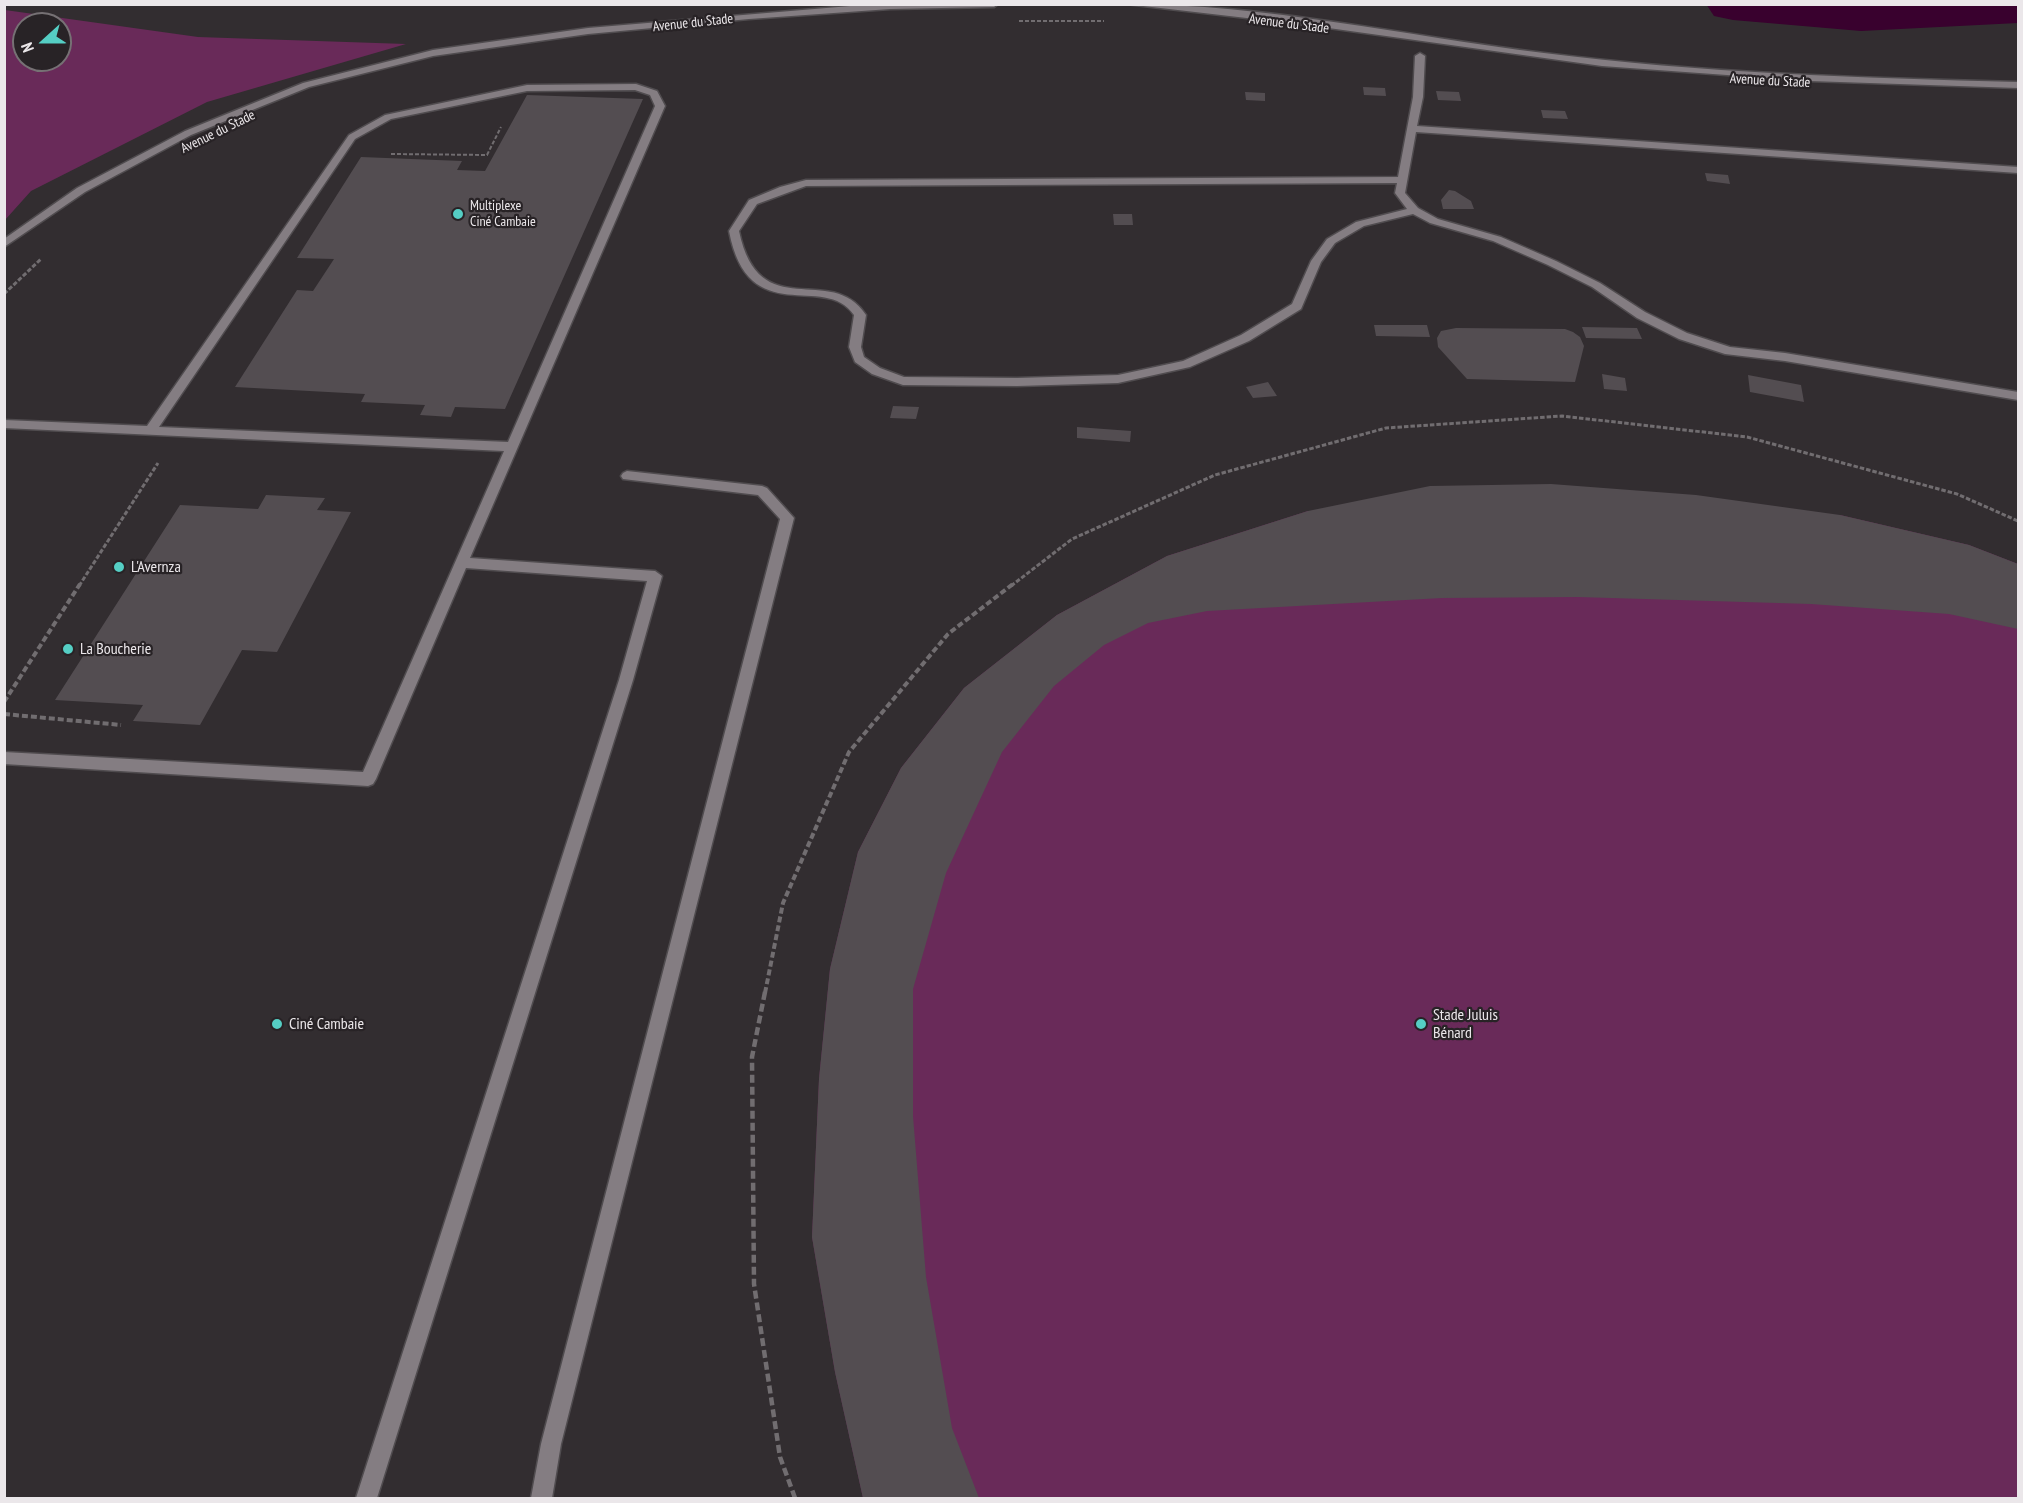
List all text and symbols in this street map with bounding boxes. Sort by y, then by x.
street label: Avenue du Stade [652,10,734,36]
street label: Avenue du Stade [1248,11,1330,37]
north arrow [12,12,72,72]
text: N [16,40,38,55]
street label: Avenue du Stade [1729,70,1811,92]
street label: Avenue du Stade [178,107,258,157]
place label: Multiplexe Ciné Cambaie [470,198,536,231]
marker: Multiplexe Ciné Cambaie [451,207,465,221]
place label: L'Avernza [131,557,181,577]
marker: L'Avernza [112,560,126,574]
place label: La Boucherie [80,639,151,659]
marker: La Boucherie [61,642,75,656]
place label: Stade Juluis Bénard [1433,1005,1498,1043]
place label: Ciné Cambaie [289,1014,364,1034]
marker: Ciné Cambaie [270,1017,284,1031]
marker: Stade Juluis Bénard [1414,1017,1428,1031]

